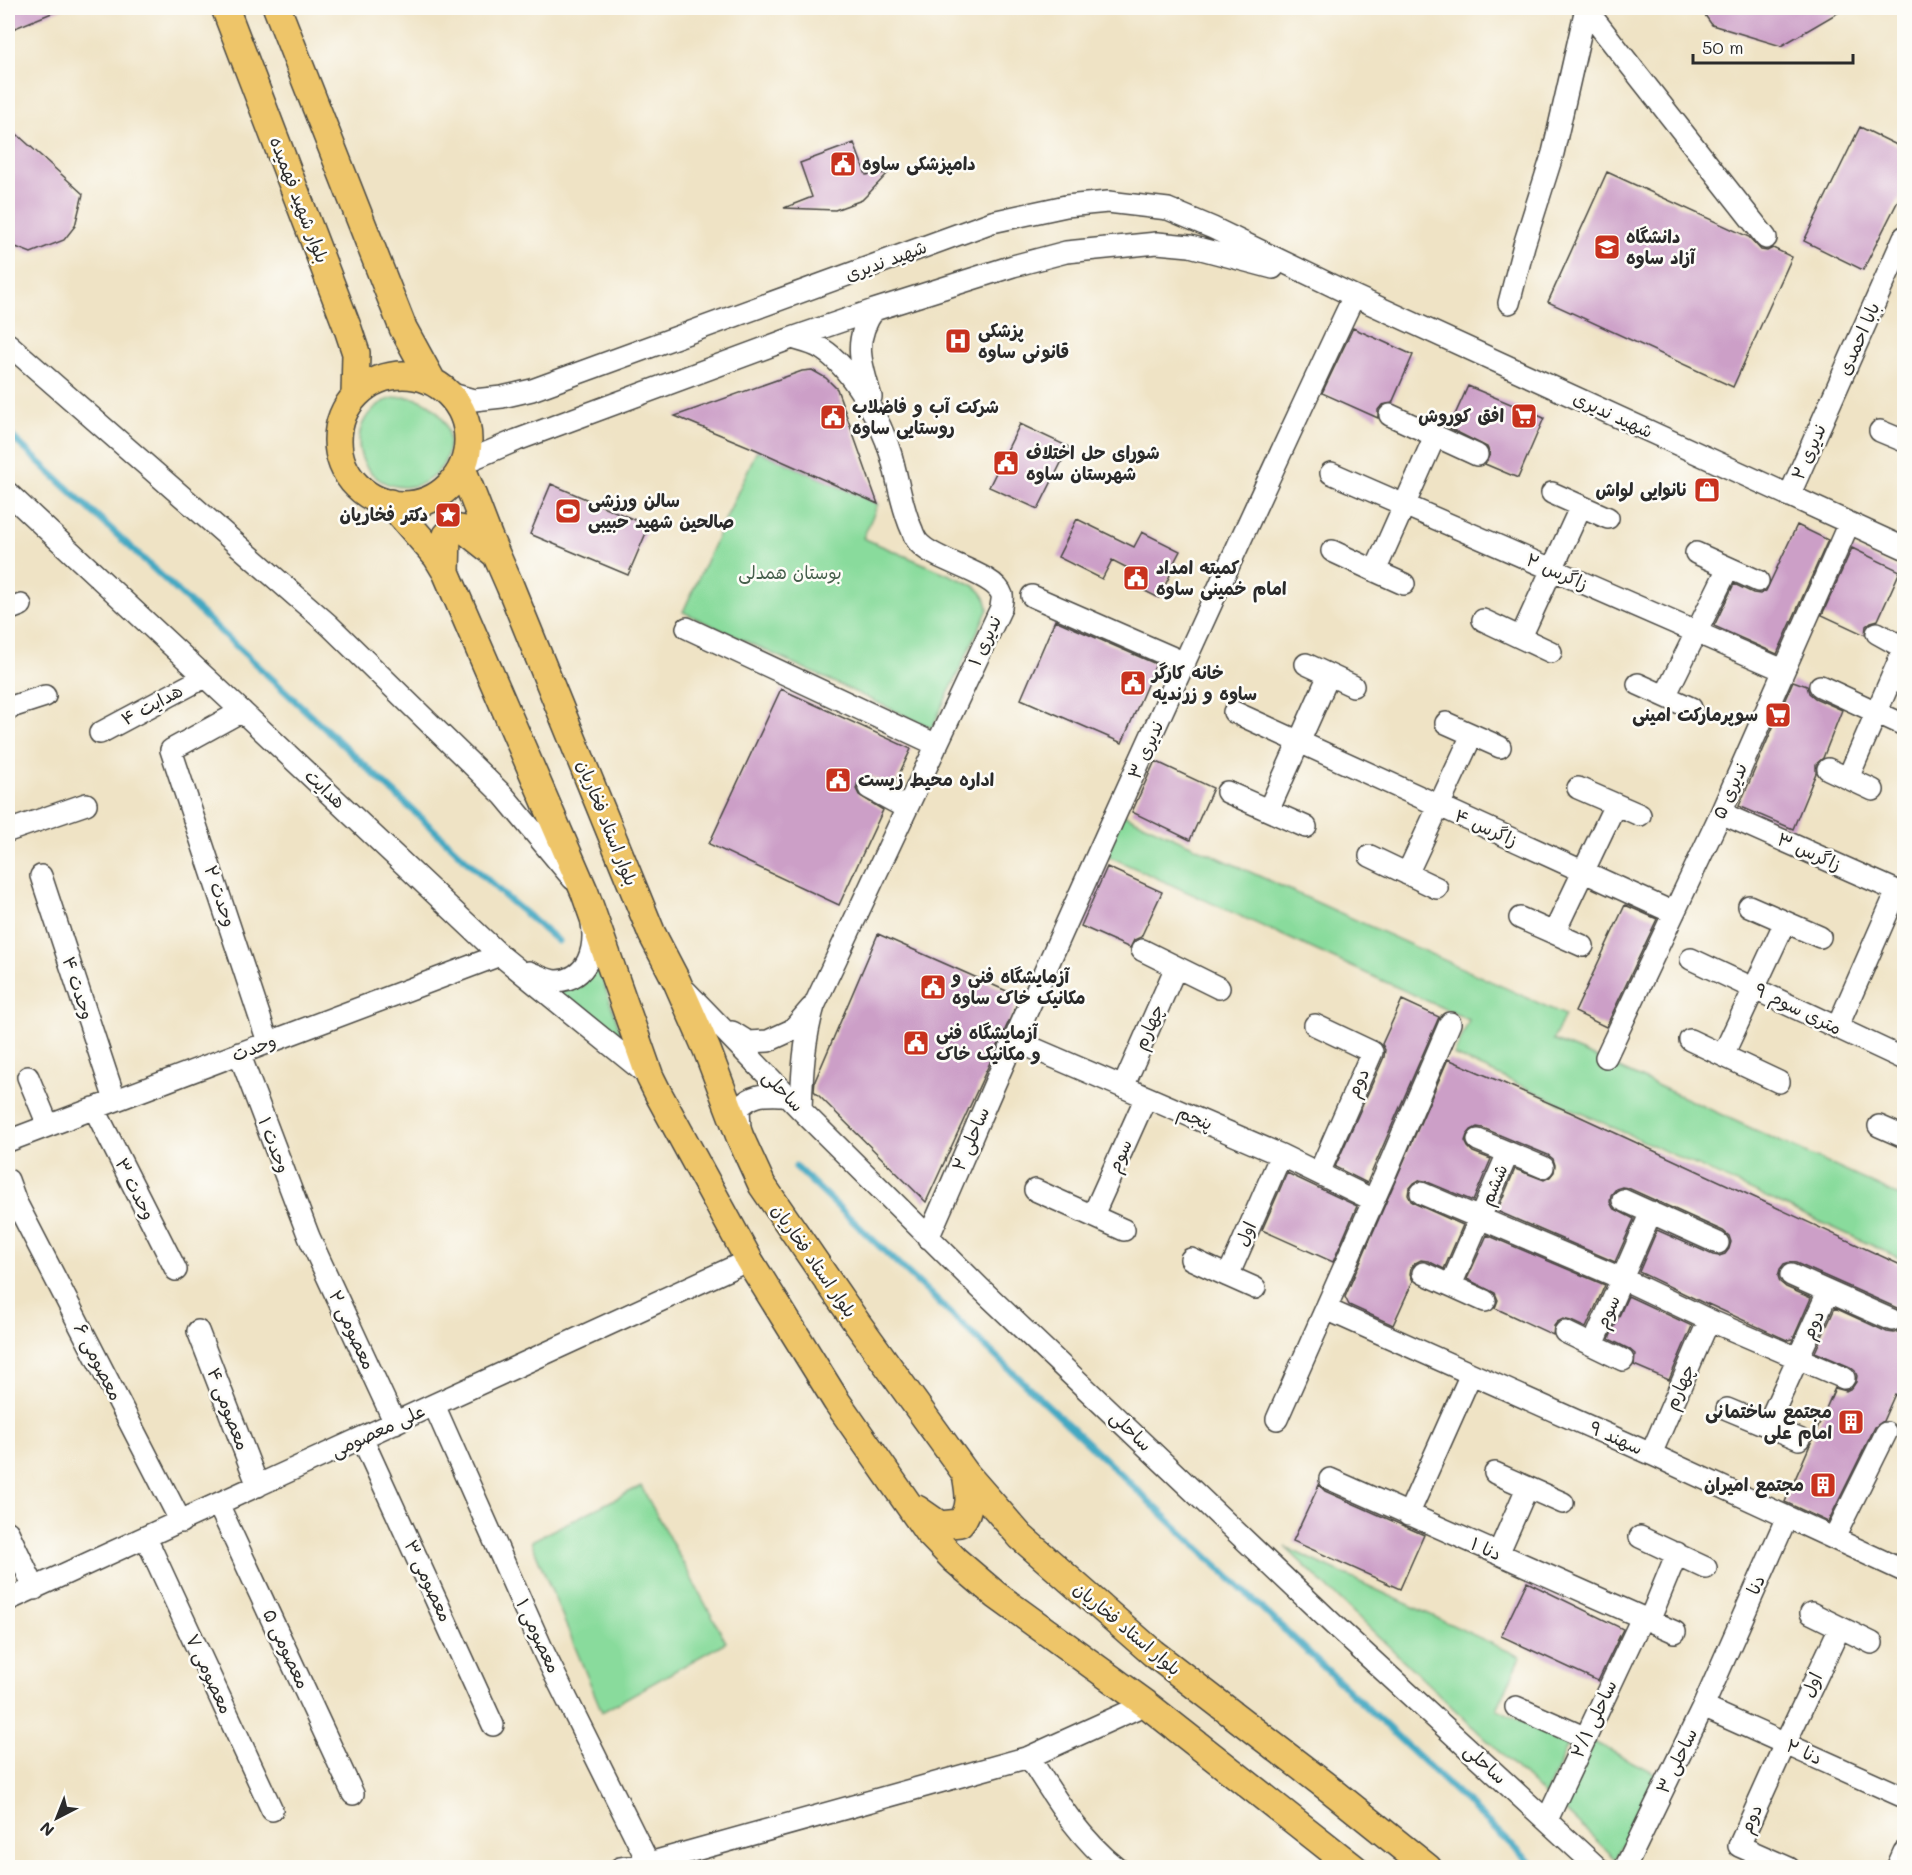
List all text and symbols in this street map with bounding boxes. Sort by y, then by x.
scale bar [1693,27,1854,65]
text: 50 m [1702,35,1744,59]
street label: بلوار شهید فهمیده [265,133,335,266]
public building icon: دامپزشکی ساوه [828,149,858,179]
place label: دامپزشکی ساوه [862,151,976,176]
place label: دانشگاه آزاد ساوه [1626,224,1696,269]
school or university icon: دانشگاه آزاد ساوه [1592,232,1622,262]
street label: شهید ندیری [841,234,930,286]
street label: بابا احمدی [1831,298,1885,379]
place label: پزشکی قانونی ساوه [978,318,1069,364]
hospital icon: پزشکی قانونی ساوه [943,326,973,356]
street label: شهید ندیری [1570,385,1657,443]
place label: شرکت آب و فاضلاب روستایی ساوه [852,394,999,440]
supermarket icon: افق کوروش [1509,401,1539,431]
public building icon: شرکت آب و فاضلاب روستایی ساوه [818,402,848,432]
place label: افق کوروش [1418,403,1504,427]
street label: ندیری ۲ [1785,420,1831,483]
place label: شورای حل اختلاف شهرستان ساوه [1026,440,1160,485]
public building icon: شورای حل اختلاف شهرستان ساوه [991,448,1021,478]
shop icon: نانوایی لواش [1692,475,1722,505]
place label: نانوایی لواش [1596,477,1688,502]
place label: سالن ورزشی صالحین شهید حبیبی [588,488,734,534]
sports icon: سالن ورزشی صالحین شهید حبیبی [553,496,583,526]
place icon: دکتر فخاریان [433,500,463,530]
place label: دکتر فخاریان [339,502,428,526]
street label: زاگرس ۲ [1523,547,1592,595]
place label: کمیته امداد امام خمینی ساوه [1156,555,1287,603]
park label: بوستان همدلی [738,560,842,584]
public building icon: کمیته امداد امام خمینی ساوه [1121,563,1151,593]
street label: ندیری ۱ [962,611,1006,670]
place label: خانه کارگر ساوه و زرندیه [1150,660,1257,705]
public building icon: خانه کارگر ساوه و زرندیه [1118,668,1148,698]
street label: هدایت ۴ [116,678,187,730]
supermarket icon: سوپرمارکت امینی [1763,700,1793,730]
place label: سوپرمارکت امینی [1632,702,1758,727]
street label: ندیری ۳ [1122,717,1169,782]
street label: بلوار استاد فخاریان [572,756,644,889]
street label: ندیری ۵ [1706,759,1752,822]
street label: هدایت [300,763,351,813]
public building icon: اداره محیط زیست [823,765,853,795]
place label: اداره محیط زیست [858,767,994,791]
street label: زاگرس ۴ [1451,803,1522,852]
street label: زاگرس ۳ [1774,826,1845,876]
street label: وحدت ۲ [199,862,243,930]
street label: وحدت ۴ [58,953,100,1022]
place label: آزمایشگاه فنی و مکانیک خاک ساوه [950,964,1085,1009]
public building icon: آزمایشگاه فنی و مکانیک خاک ساوه [918,972,948,1002]
street label: ۹ متری سوم [1750,977,1846,1042]
street label: چهارم [1127,1000,1171,1054]
place label: آزمایشگاه فنی و مکانیک خاک [936,1020,1041,1065]
street label: وحدت [228,1028,279,1066]
public building icon: آزمایشگاه فنی و مکانیک خاک [901,1028,931,1058]
street label: ساحلی [758,1064,810,1116]
street label: دوم [1340,1064,1377,1102]
street label: پنجم [1173,1099,1217,1138]
street label: ساحلی ۲ [946,1103,994,1174]
street label: وحدت ۱ [253,1113,297,1176]
street label: سوم [1101,1135,1140,1177]
street label: وحدت ۳ [110,1154,162,1223]
street label: ششم [1474,1160,1515,1210]
street label: بلوار استاد فخاریان [767,1199,863,1322]
street label: اول [1229,1217,1261,1250]
street label: معصومی ۲ [324,1286,382,1373]
street label: سوم [1589,1291,1628,1333]
street label: دوم [1795,1306,1832,1344]
street label: معصومی ۶ [69,1319,129,1404]
street label: چهارم [1658,1360,1702,1414]
street label: معصومی ۴ [202,1364,256,1453]
street label: علی معصومی [327,1398,428,1462]
place label: مجتمع ساختمانی امام علی [1705,1399,1832,1447]
street label: ساحلی [1106,1404,1158,1456]
building icon: مجتمع ساختمانی امام علی [1836,1407,1866,1437]
street label: سهند ۹ [1586,1415,1647,1459]
building icon: مجتمع امیران [1808,1470,1838,1500]
place label: مجتمع امیران [1704,1472,1804,1498]
street label: دنا ۱ [1467,1531,1506,1565]
street label: معصومی ۳ [399,1536,458,1625]
street label: دنا [1740,1571,1770,1598]
street label: بلوار استاد فخاریان [1069,1576,1186,1680]
street label: معصومی ۱ [511,1594,567,1677]
street label: معصومی ۵ [258,1605,316,1692]
street label: معصومی ۷ [181,1630,239,1717]
street label: اول [1795,1668,1827,1701]
street label: ساحلی ۲/۱ [1565,1676,1622,1761]
street label: ساحلی ۳ [1650,1724,1702,1797]
street label: دنا ۲ [1783,1733,1826,1770]
street label: ساحلی [1459,1738,1512,1789]
north arrow [27,1788,87,1848]
street label: دوم [1733,1800,1770,1838]
text: N [35,1818,58,1841]

